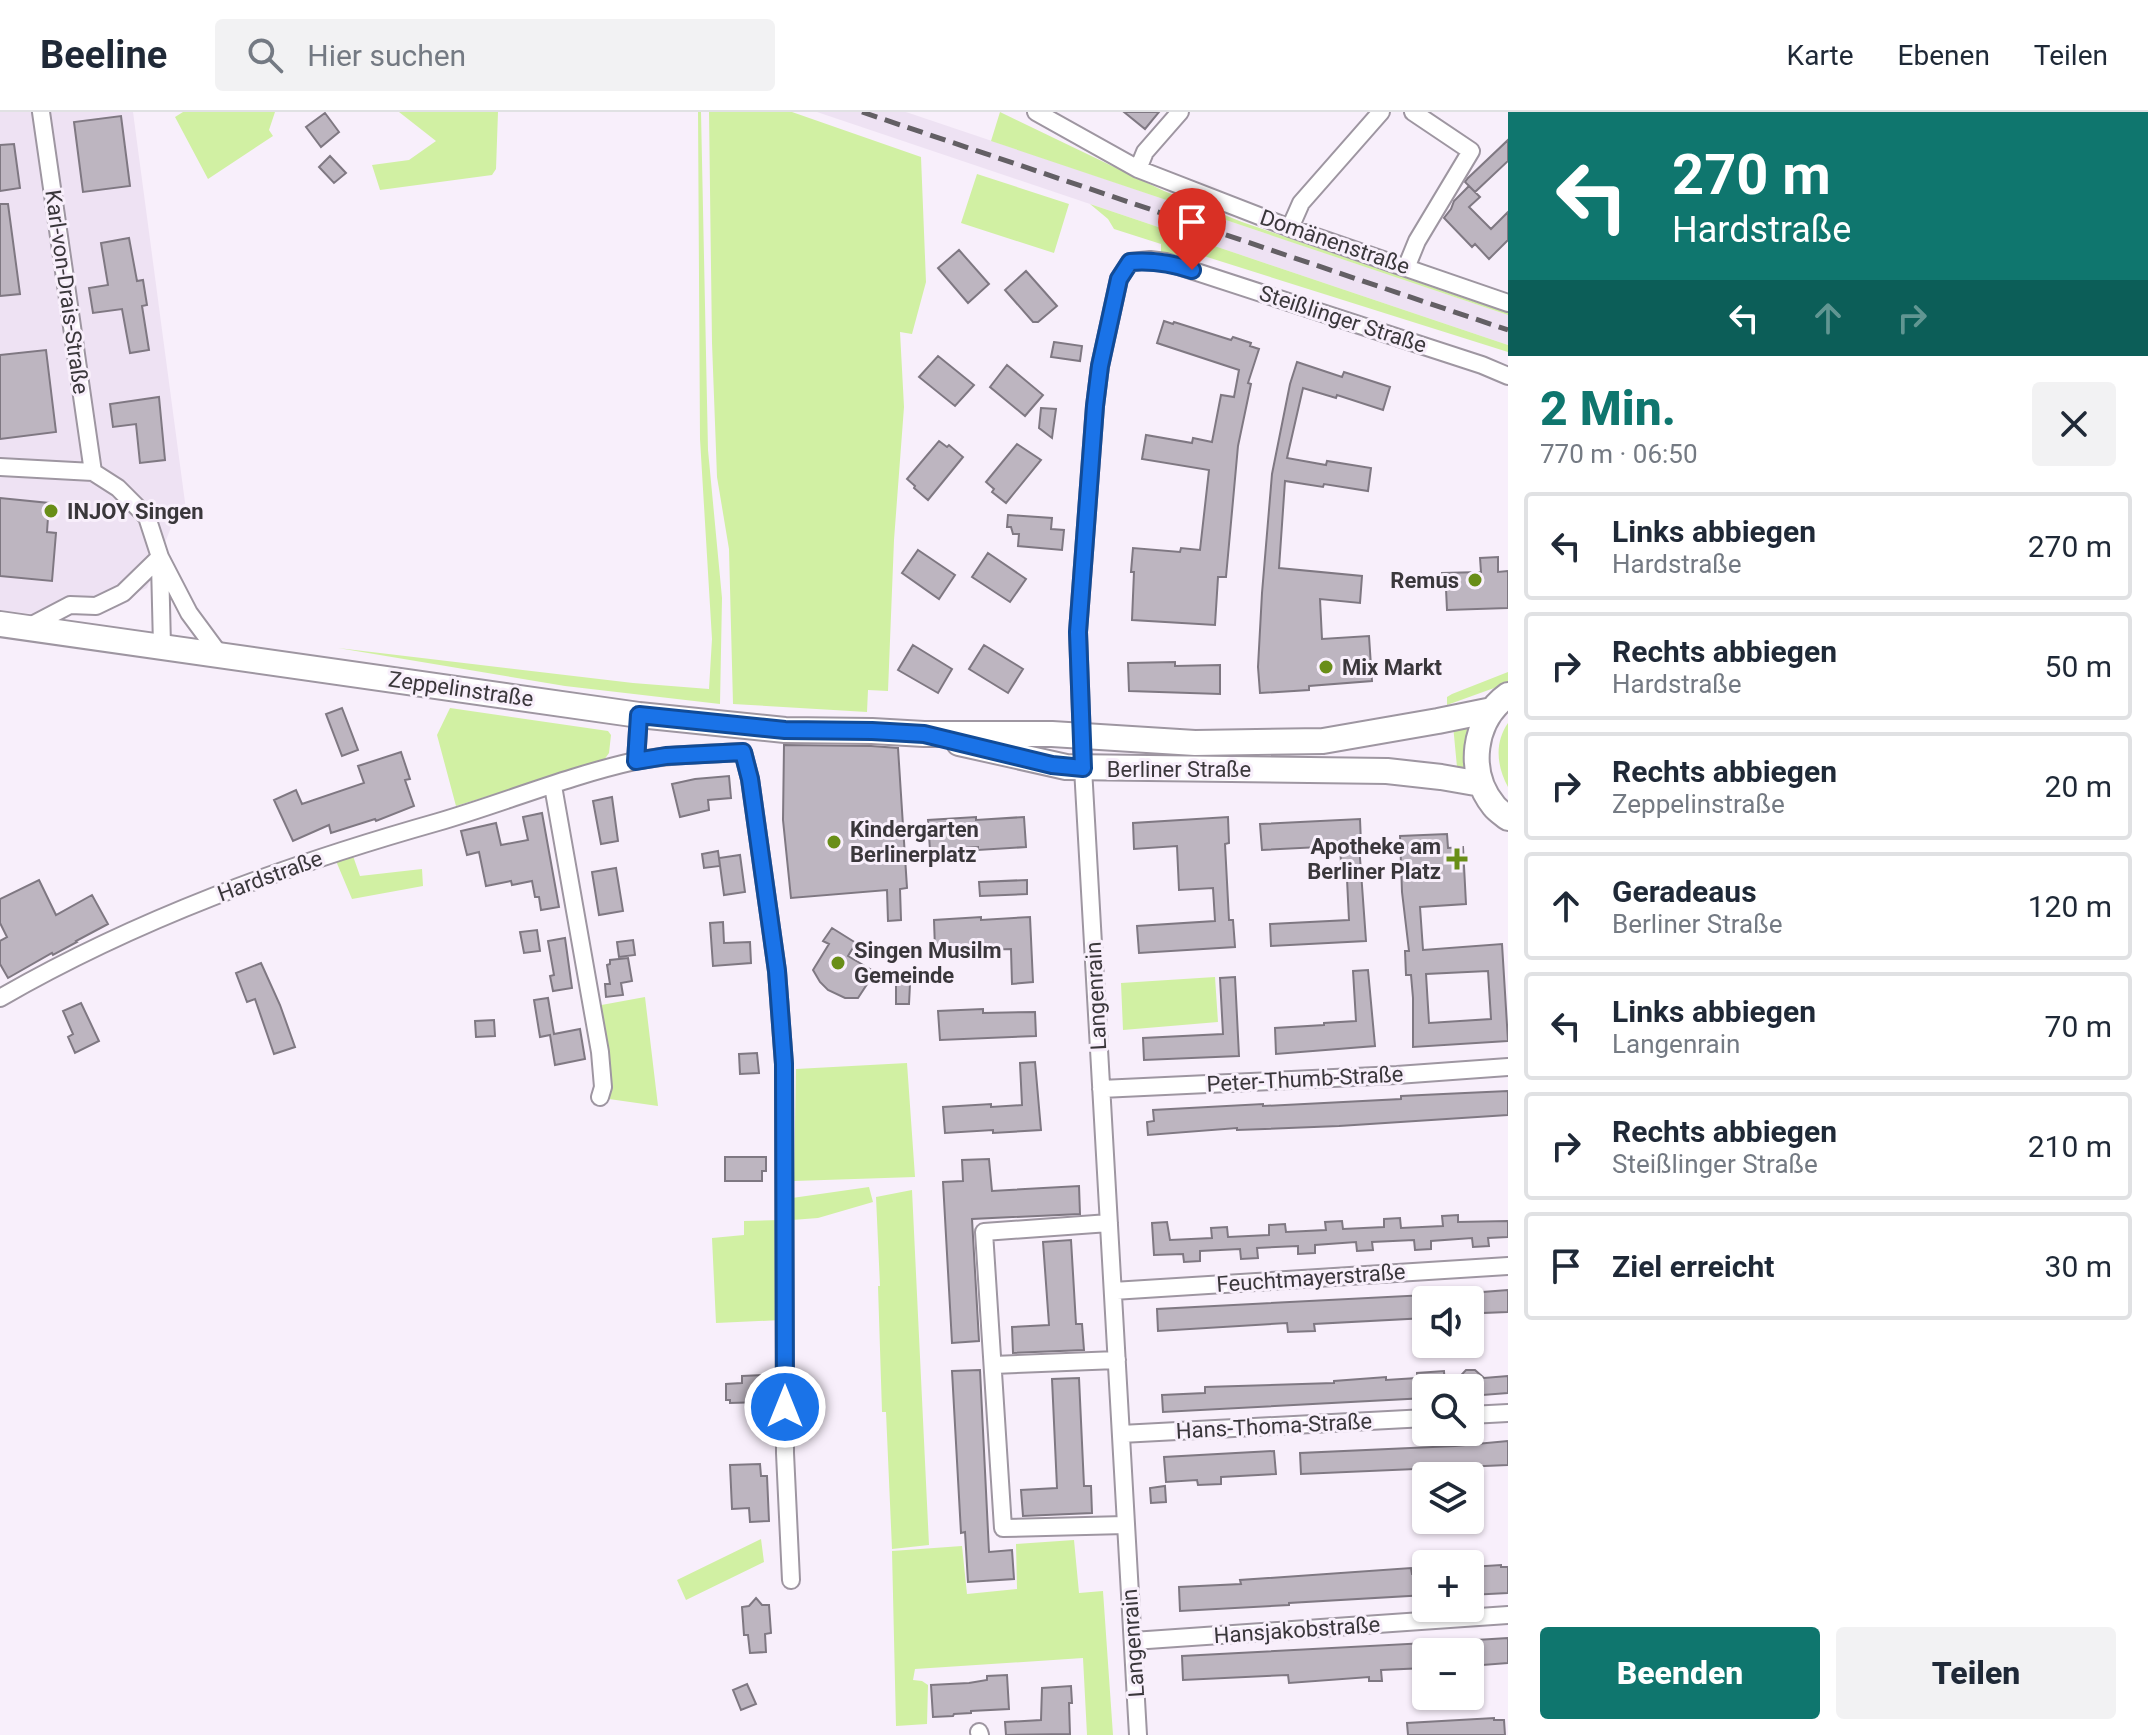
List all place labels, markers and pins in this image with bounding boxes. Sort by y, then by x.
pin [1158,188,1226,270]
place label: INJOY Singen [67,499,204,524]
marker: INJOY Singen [42,502,60,520]
place label: Remus [1390,568,1459,593]
marker: Remus [1466,571,1484,589]
place label: Mix Markt [1342,655,1443,680]
marker: Mix Markt [1317,658,1335,676]
place label: Kindergarten Berlinerplatz [850,817,979,867]
marker: Kindergarten Berlinerplatz [825,833,843,851]
place label: Apotheke am Berliner Platz [1307,834,1441,884]
marker: Apotheke am Berliner Platz [1448,850,1466,868]
place label: Singen Musilm Gemeinde [854,938,1002,988]
marker: Singen Musilm Gemeinde [829,954,847,972]

